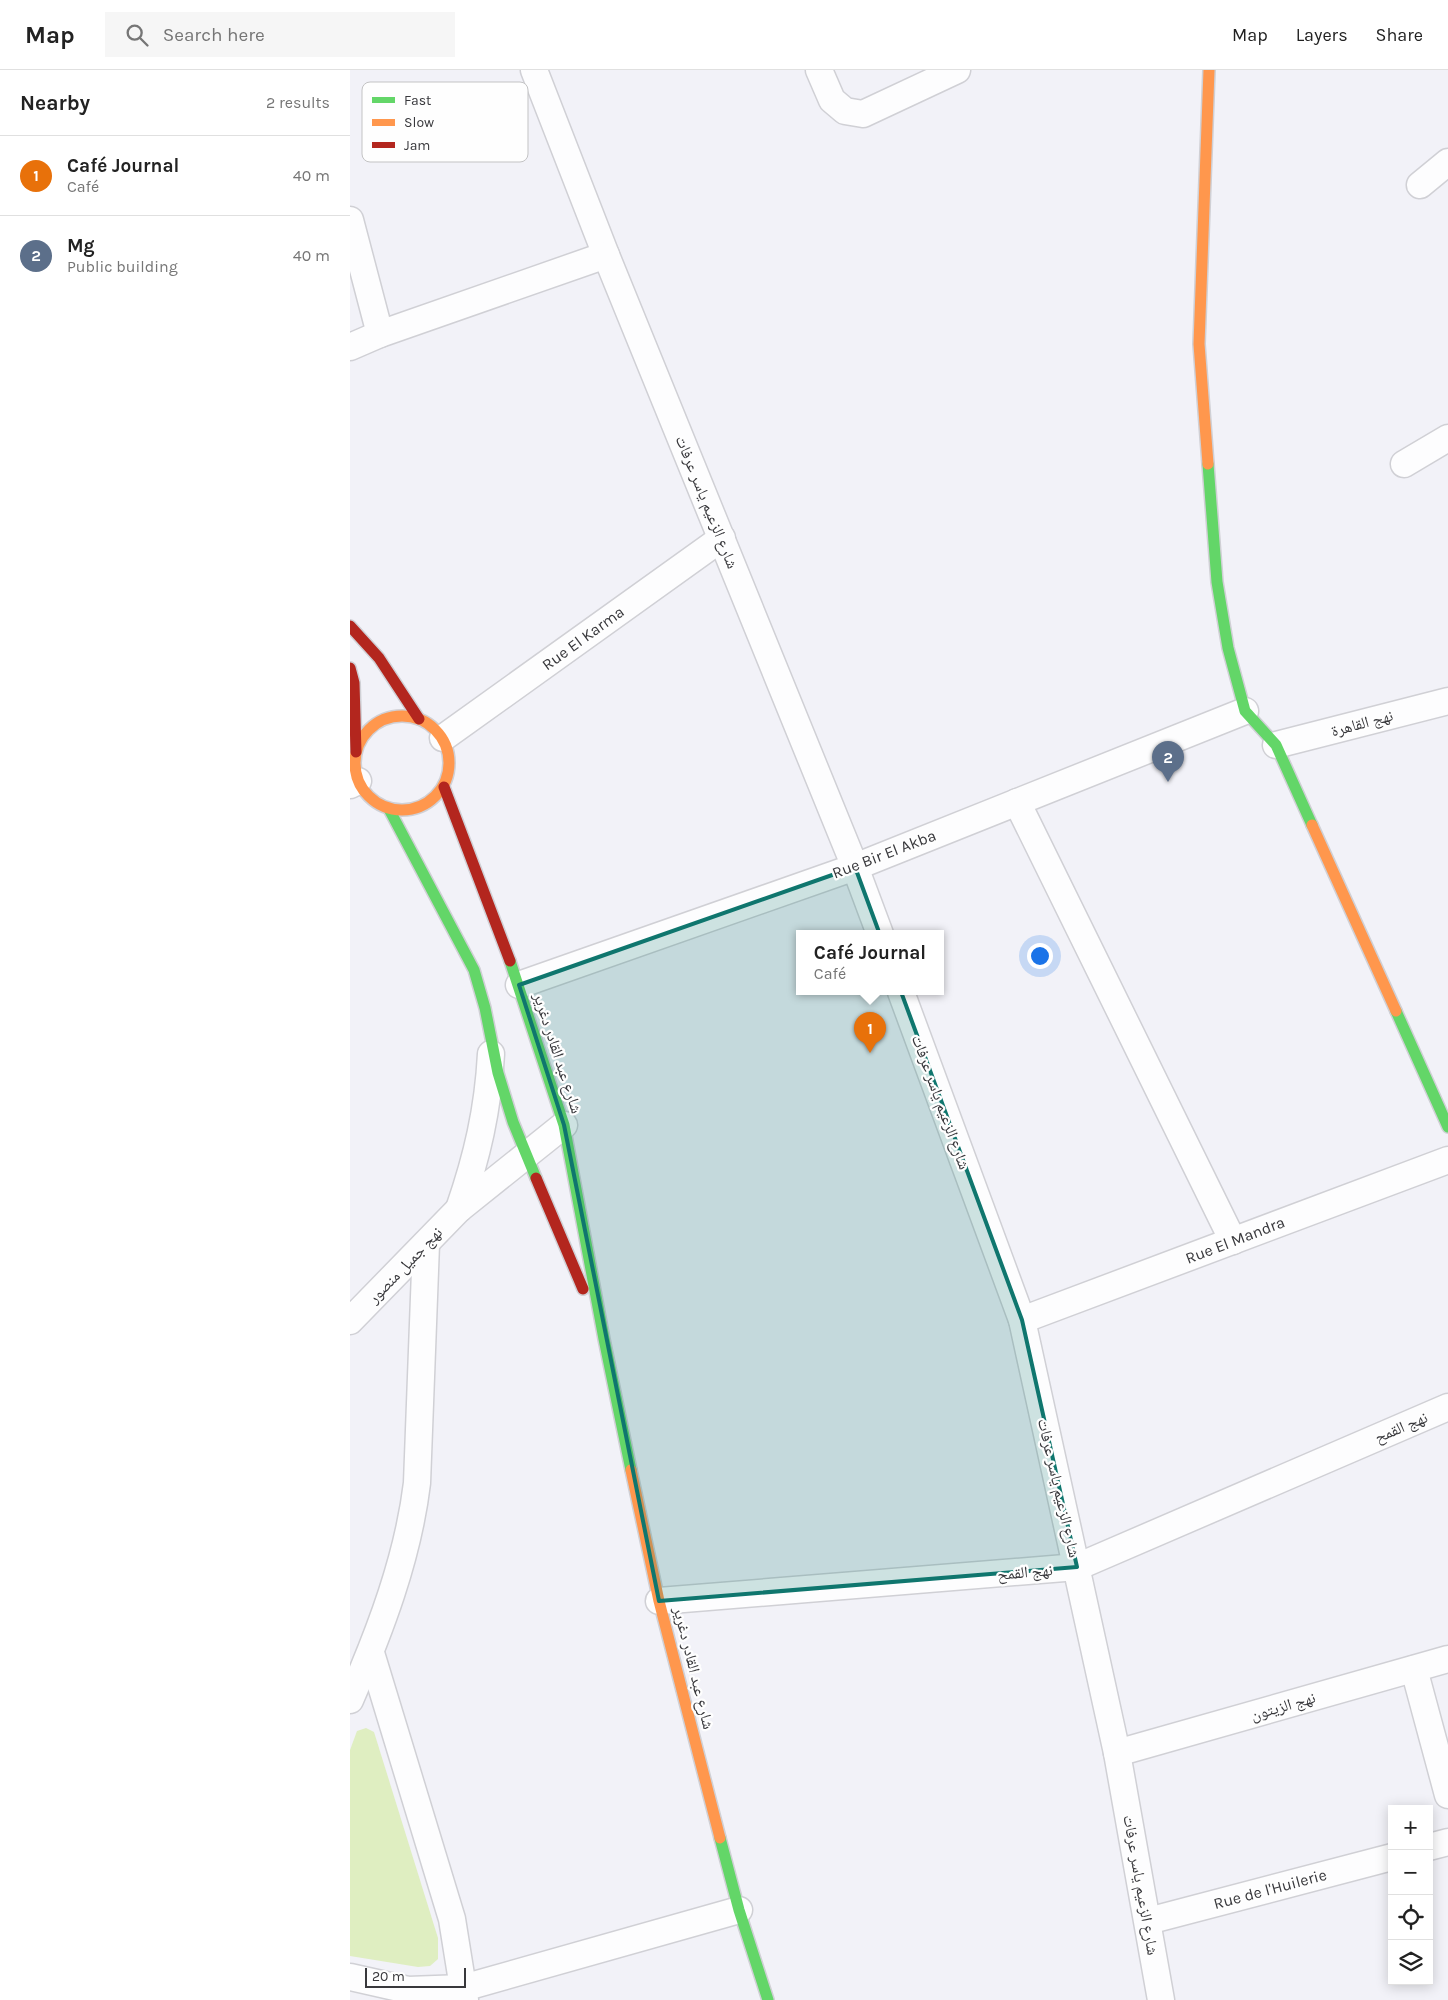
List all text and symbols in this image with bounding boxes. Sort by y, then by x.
search box [105,12,455,57]
text: Map [25,21,75,49]
icon: search [123,21,151,49]
text: Search here [163,24,265,46]
text: Map [1232,24,1268,46]
text: Layers [1296,24,1348,46]
text: Share [1376,24,1423,46]
legend [362,82,528,162]
text: Nearby [20,91,90,115]
text: Fast [404,92,431,109]
text: 2 results [266,93,330,112]
text: Slow [404,114,434,131]
text: Jam [404,137,430,154]
text: Café Journal [67,155,179,177]
text: 1 [33,166,39,185]
text: 40 m [293,166,330,185]
text: Café [67,177,99,196]
text: Mg [67,235,95,257]
text: 2 [31,246,41,265]
text: 40 m [293,246,330,265]
text: Public building [67,257,178,276]
street label: شارع الزعيم ياسر عرفات [671,433,742,572]
street label: Rue El Karma [538,602,628,674]
street label: نهج القاهرة [1329,706,1395,741]
pin: 2 [1152,741,1184,782]
street label: Rue Bir El Akba [829,825,939,883]
popup [796,930,944,995]
text: Café Journal [814,942,926,964]
your location [1027,943,1053,969]
text: Café [814,964,846,983]
street label: شارع عبد القادر دغرير [528,989,586,1116]
pin: 1 [854,1012,886,1053]
street label: شارع الزعيم ياسر عرفات [907,1032,974,1172]
street label: Rue El Mandra [1183,1212,1287,1268]
street label: نهج جميل منصور [363,1223,447,1309]
street label: نهج القمح [1372,1407,1431,1448]
street label: شارع الزعيم ياسر عرفات [1033,1417,1084,1560]
street label: نهج القمح [996,1560,1054,1585]
street label: شارع عبد القادر دغرير [668,1604,718,1731]
street label: نهج الزيتون [1248,1688,1318,1725]
map controls [1388,1805,1433,1985]
button: + [1388,1805,1433,1850]
street label: شارع الزعيم ياسر عرفات [1118,1813,1163,1957]
button: − [1388,1850,1433,1895]
street label: Rue de l'Huilerie [1211,1865,1329,1913]
button: locate [1388,1895,1433,1940]
button: layers [1388,1940,1433,1985]
scale bar [365,1965,466,1988]
text: 20 m [372,1968,405,1985]

